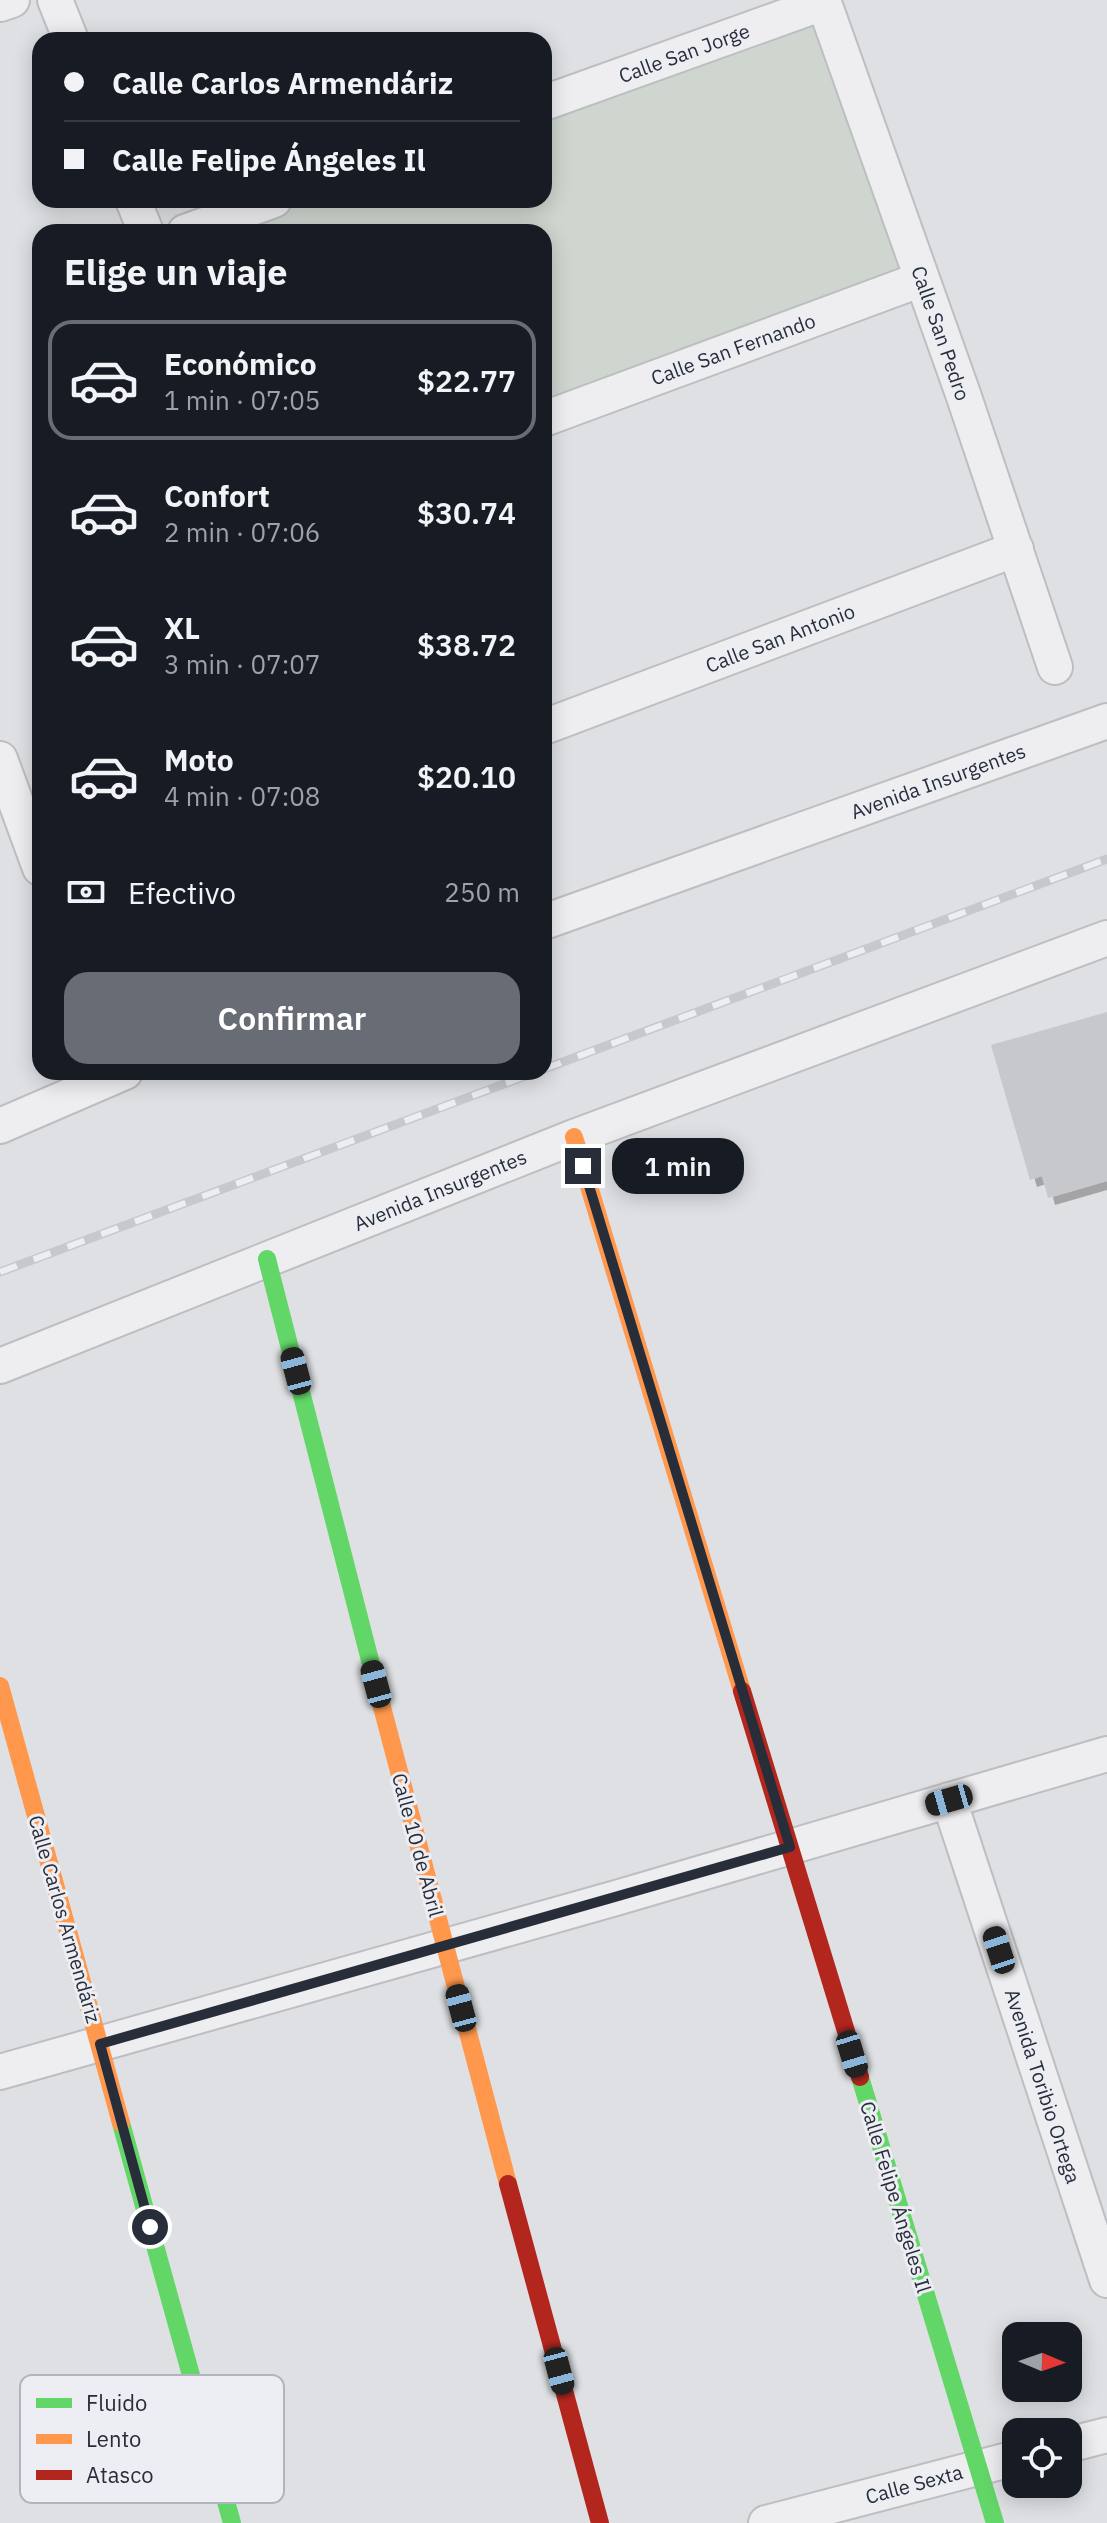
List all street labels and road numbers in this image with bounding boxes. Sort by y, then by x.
street label: Calle San Jorge [615,17,753,89]
street label: Calle San Pedro [905,262,977,404]
street label: Calle San Fernando [647,307,819,391]
street label: Calle San Antonio [701,597,859,679]
street label: Avenida Insurgentes [847,737,1029,825]
street label: Avenida Insurgentes [350,1143,530,1237]
street label: Calle 10 de Abril [386,1770,450,1920]
street label: Calle Carlos Armendáriz [22,1812,108,2026]
street label: Avenida Toribio Ortega [999,1985,1087,2187]
street label: Calle Felipe Ángeles Il [854,2098,938,2296]
street label: Calle Sexta [862,2458,966,2510]

